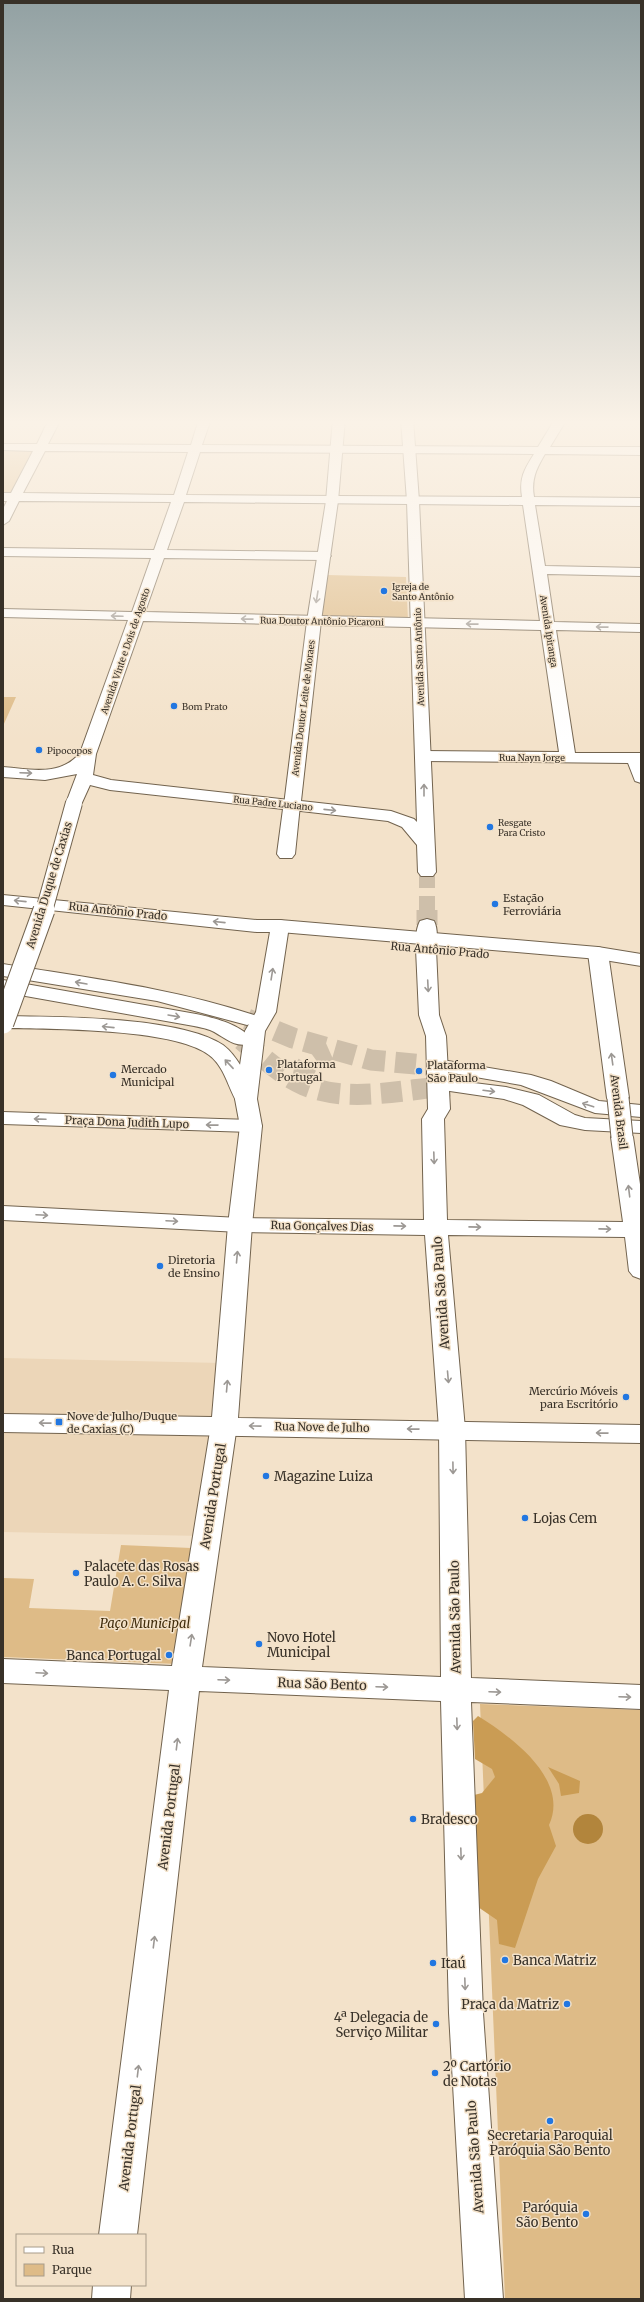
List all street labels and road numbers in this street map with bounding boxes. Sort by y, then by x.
street label: Avenida Vinte e Dois de Agosto [98,587,152,716]
street label: Avenida Ipiranga [538,593,560,668]
street label: Avenida Santo Antônio [412,608,426,707]
street label: Rua Doutor Antônio Picaroni [260,614,384,628]
street label: Avenida Doutor Leite de Moraes [289,639,317,778]
street label: Rua Nayn Jorge [499,752,565,763]
street label: Rua Padre Luciano [233,793,313,813]
street label: Avenida Duque de Caxias [23,820,75,951]
street label: Rua Antônio Prado [68,899,169,923]
street label: Rua Antônio Prado [390,939,491,961]
street label: Avenida Brasil [607,1073,631,1151]
street label: Praça Dona Judith Lupo [65,1113,190,1131]
street label: Rua Gonçalves Dias [271,1218,373,1234]
street label: Avenida São Paulo [429,1235,454,1351]
street label: Rua Nove de Julho [274,1419,370,1435]
street label: Avenida Portugal [196,1442,230,1551]
street label: Avenida São Paulo [446,1560,465,1675]
street label: Rua São Bento [277,1674,367,1694]
street label: Avenida Portugal [154,1763,184,1872]
street label: Avenida Portugal [115,2084,145,2193]
street label: Avenida São Paulo [463,2099,488,2215]

